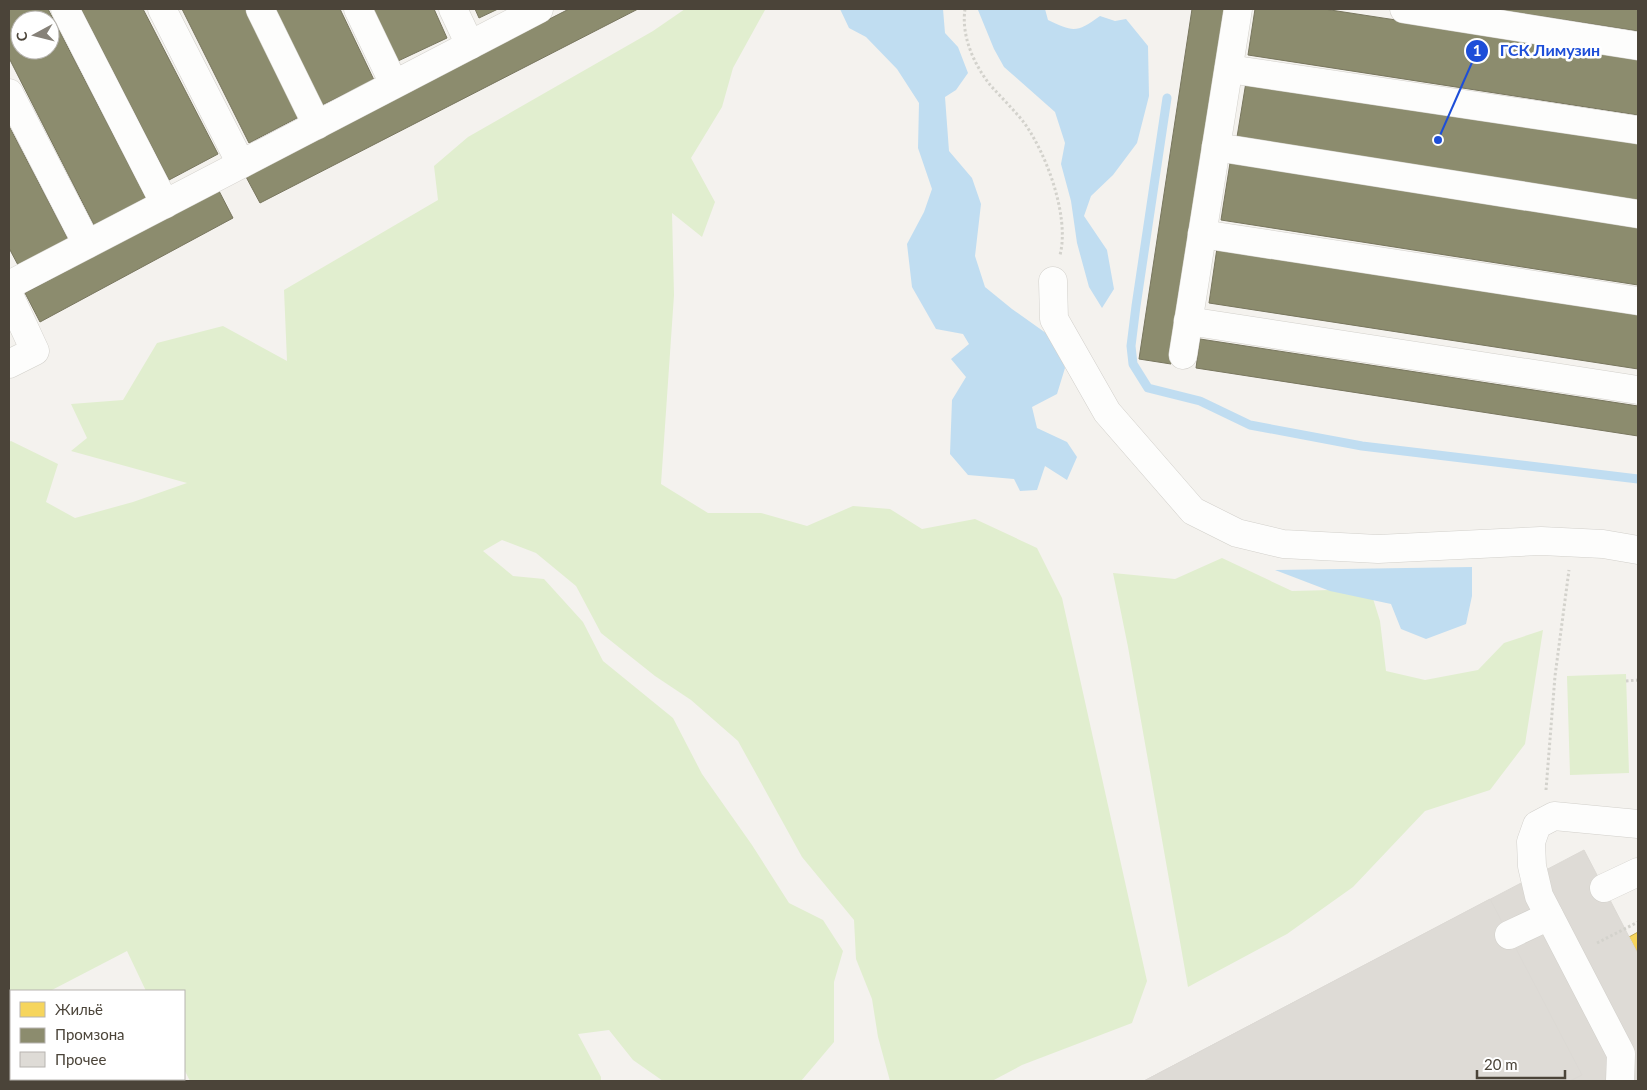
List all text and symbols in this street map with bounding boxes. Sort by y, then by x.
north arrow [10,10,60,60]
text: С [13,30,31,42]
callout: ГСК Лимузин [1464,35,1610,66]
text: ГСК Лимузин [1500,40,1600,59]
text: 1 [1473,41,1481,59]
legend [10,990,185,1080]
text: Жильё [55,1000,103,1018]
text: Промзона [55,1025,125,1043]
scale bar [1477,1048,1564,1080]
text: Прочее [55,1050,106,1068]
text: 20 m [1484,1055,1518,1073]

